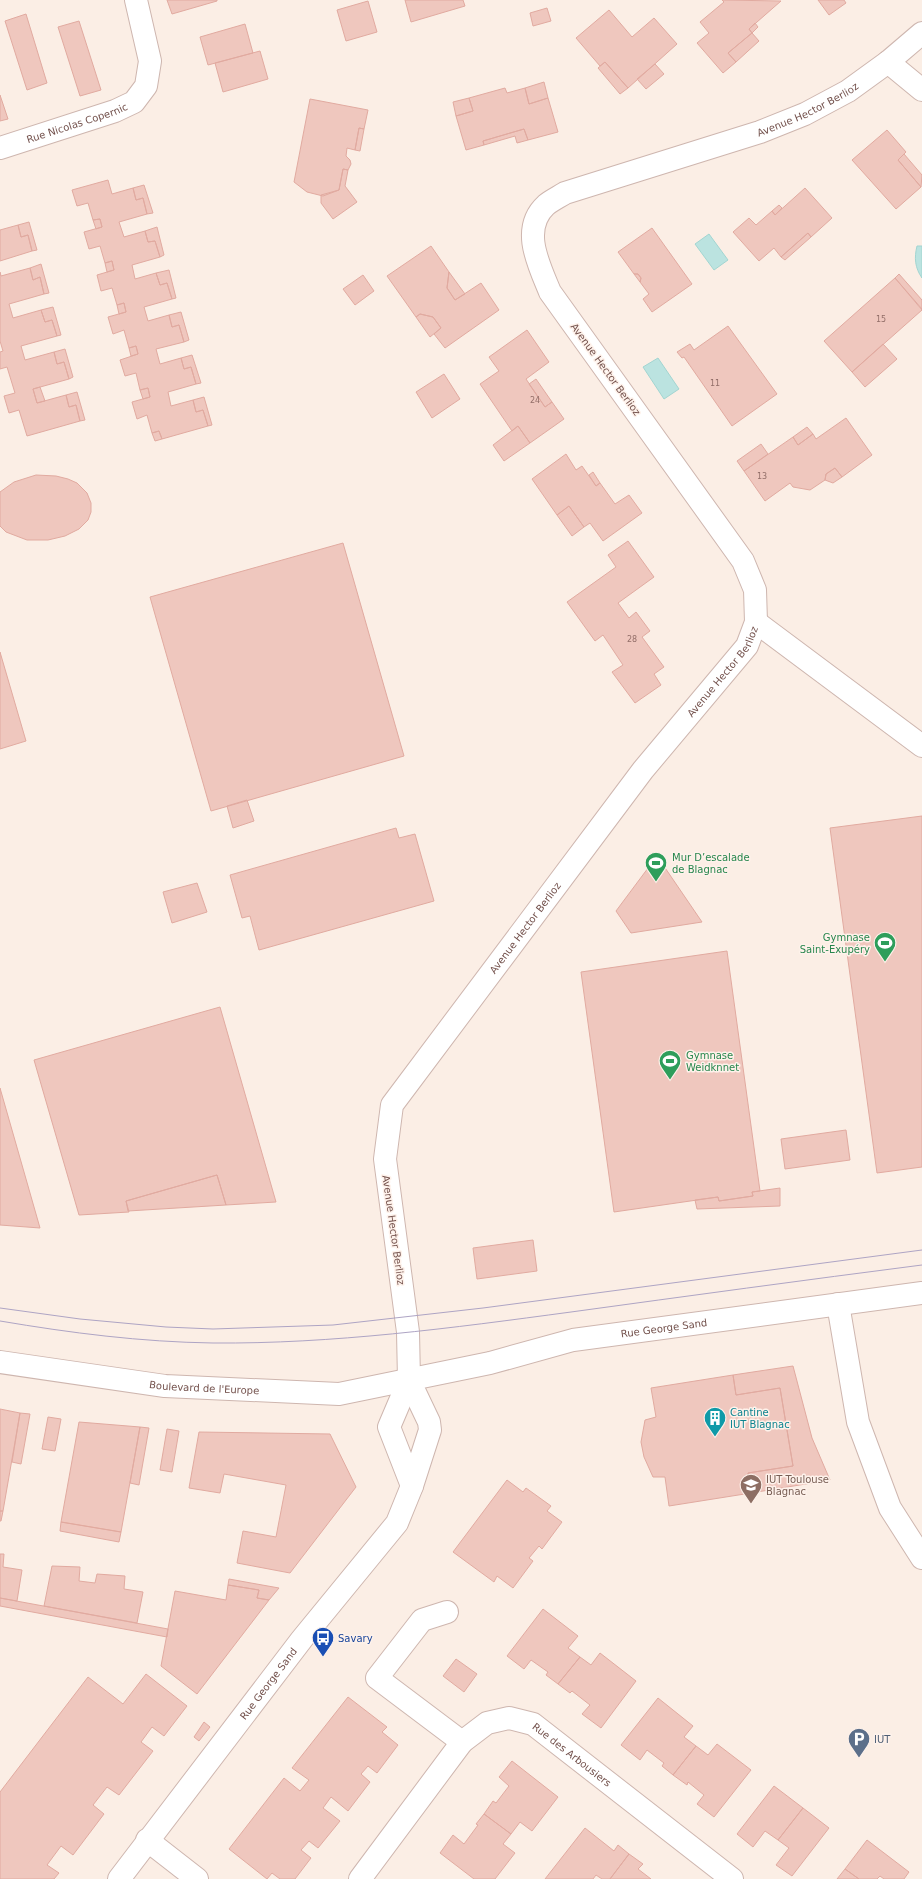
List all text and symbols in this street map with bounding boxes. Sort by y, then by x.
street label: Avenue Hector Berlioz [756,81,860,139]
street label: Rue Nicolas Copernic [25,101,129,145]
house number: 15 [876,315,886,324]
street label: Avenue Hector Berlioz [569,321,643,417]
house number: 11 [710,379,720,388]
house number: 24 [530,396,540,405]
house number: 13 [757,472,767,481]
street label: Avenue Hector Berlioz [685,625,760,719]
house number: 28 [627,635,637,644]
sports icon: Mur D’escalade de Blagnac [643,850,669,883]
place label: Mur D’escalade de Blagnac [672,852,750,875]
street label: Avenue Hector Berlioz [488,880,563,976]
sports icon: Gymnase Saint-Exupéry [872,930,898,963]
place label: Gymnase Saint-Exupéry [800,932,870,955]
sports icon: Gymnase Weidknnet [657,1048,683,1081]
place label: Gymnase Weidknnet [686,1050,739,1073]
street label: Avenue Hector Berlioz [380,1174,407,1286]
street label: Rue George Sand [620,1317,708,1340]
street label: Boulevard de l'Europe [148,1379,260,1396]
building icon: Cantine IUT Blagnac [702,1405,728,1438]
place label: Cantine IUT Blagnac [730,1407,790,1430]
school or university icon: IUT Toulouse Blagnac [738,1472,764,1505]
place label: IUT Toulouse Blagnac [766,1474,829,1497]
bus stop icon: Savary [310,1625,336,1658]
place label: Savary [338,1633,373,1644]
street label: Rue George Sand [238,1646,299,1722]
street label: Rue des Arbousiers [530,1721,613,1789]
parking icon: IUT [846,1726,872,1759]
place label: IUT [874,1734,891,1745]

